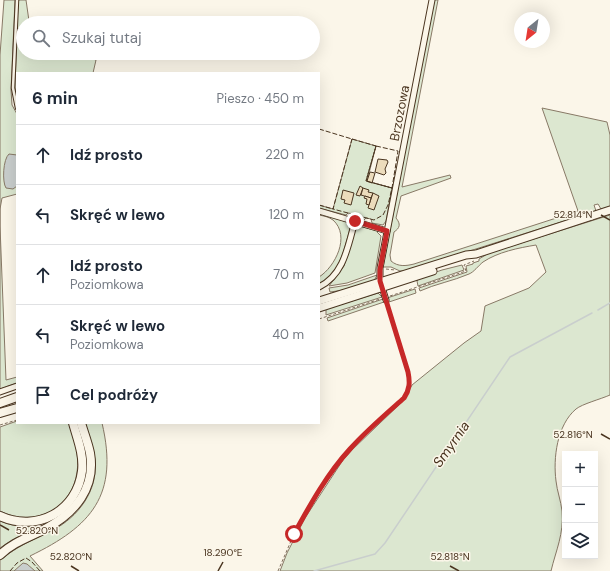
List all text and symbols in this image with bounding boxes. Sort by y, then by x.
north arrow [514,12,550,48]
search box [16,16,320,60]
icon: search [30,27,52,49]
text: Szukaj tutaj [62,28,142,48]
street label: Brzozowa [386,84,413,142]
text: 6 min [32,87,78,109]
text: Pieszo · 450 m [217,90,304,107]
icon: ahead [32,144,54,166]
text: Idź prosto [70,145,143,165]
text: 220 m [265,146,304,163]
icon: left [32,204,54,226]
text: Skręć w lewo [70,205,165,225]
text: 120 m [269,206,304,223]
text: 52.814°N [553,208,593,221]
route end [346,212,364,230]
text: Idź prosto [70,256,143,276]
icon: ahead [32,264,54,286]
text: 70 m [273,266,304,283]
text: Poziomkowa [70,276,144,293]
text: Skręć w lewo [70,316,165,336]
icon: left [32,324,54,346]
text: 40 m [272,326,304,343]
text: Poziomkowa [70,336,144,353]
icon: arrive [32,384,54,406]
text: Cel podróży [70,385,158,405]
water label: Smyrnia [429,417,474,471]
text: 52.816°N [553,428,593,441]
map controls [562,451,598,559]
button: + [562,451,598,487]
button: − [562,487,598,523]
button: layers [562,523,598,559]
text: 52.820°N [16,524,58,537]
route start [285,525,303,543]
text: 18.290°E [203,546,243,559]
text: 52.820°N [50,550,92,563]
text: 52.818°N [430,550,470,563]

